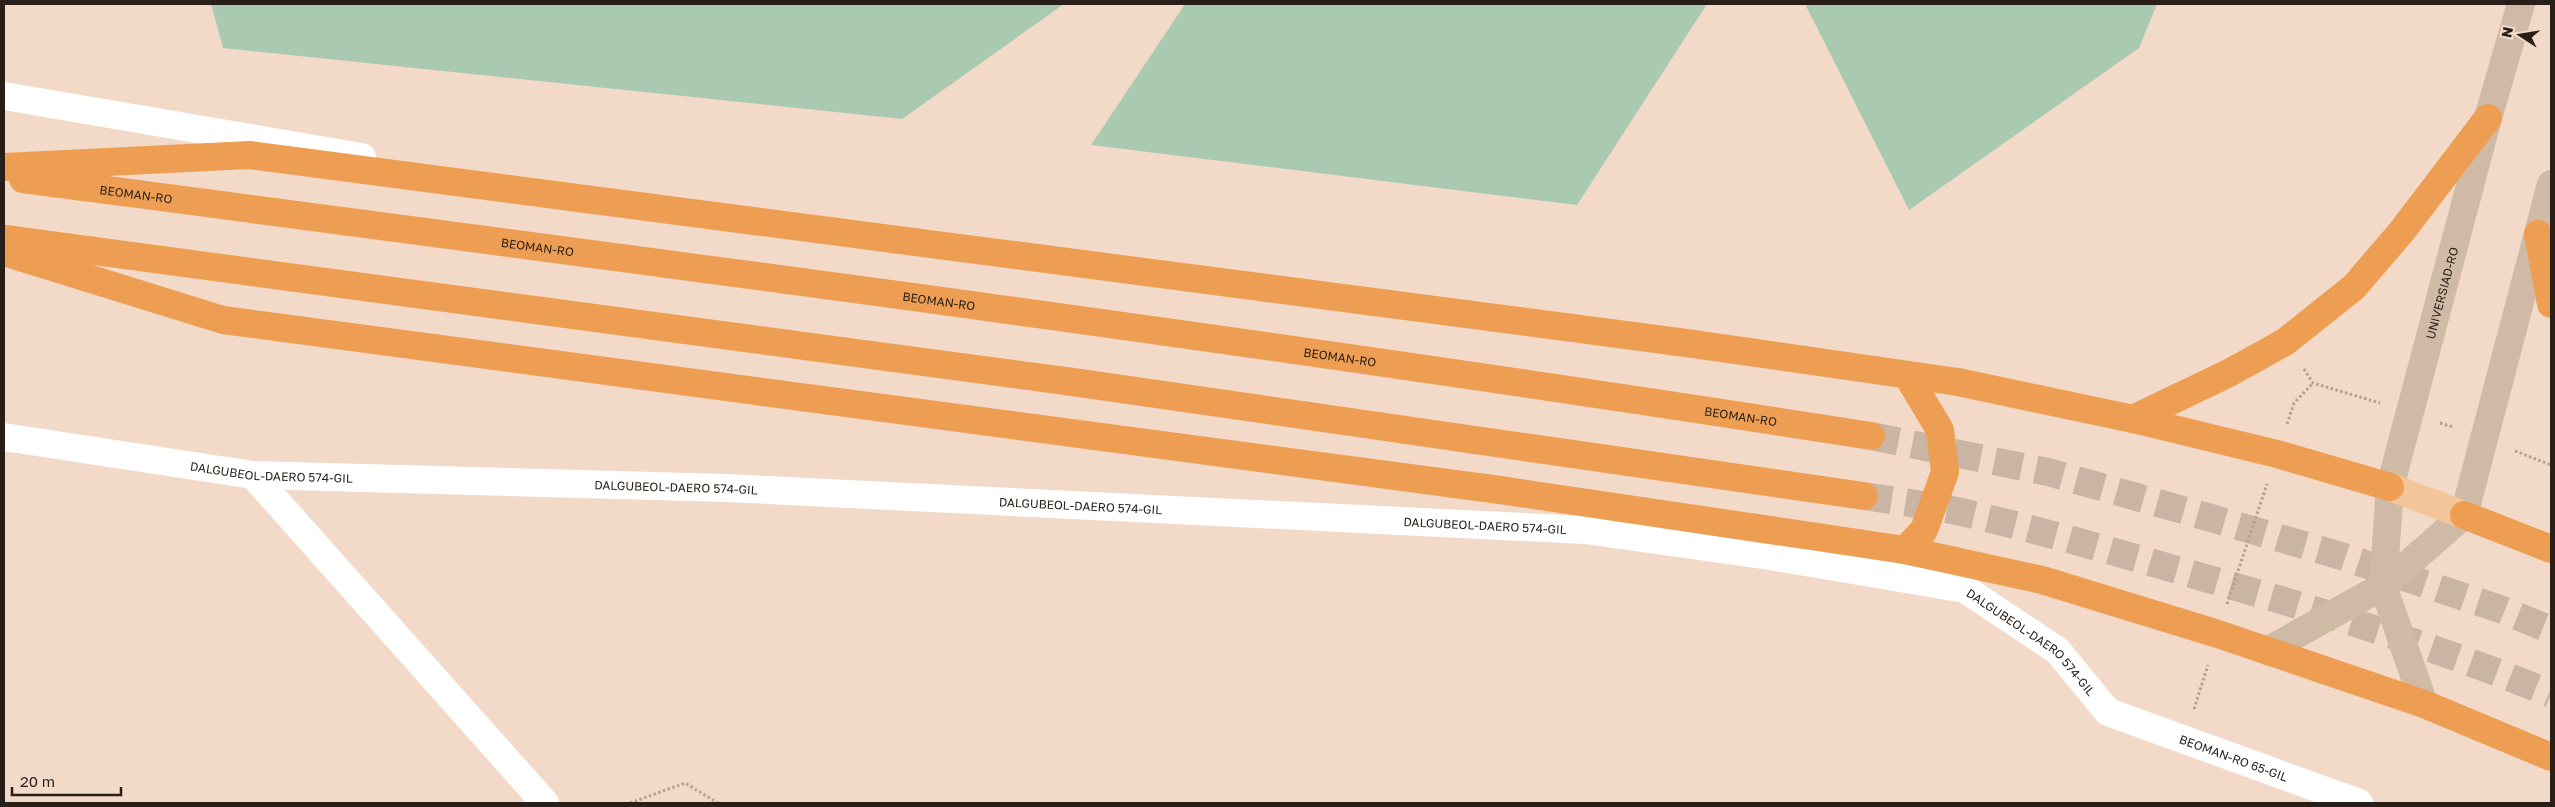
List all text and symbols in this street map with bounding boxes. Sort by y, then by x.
north arrow [2495,10,2545,60]
text: N [2497,25,2516,39]
street label: BEOMAN-RO [99,182,173,206]
street label: BEOMAN-RO [500,234,575,259]
street label: UNIVERSIAD-RO [2422,245,2461,341]
street label: BEOMAN-RO [902,288,976,313]
street label: BEOMAN-RO [1303,344,1378,369]
street label: BEOMAN-RO [1703,403,1778,429]
street label: DALGUBEOL-DAERO 574-GIL [189,458,353,485]
street label: DALGUBEOL-DAERO 574-GIL [594,477,758,497]
street label: DALGUBEOL-DAERO 574-GIL [999,494,1163,517]
street label: DALGUBEOL-DAERO 574-GIL [1403,514,1567,537]
street label: DALGUBEOL-DAERO 574-GIL [1964,585,2099,699]
street label: BEOMAN-RO 65-GIL [2177,731,2290,784]
scale bar [12,764,121,796]
text: 20 m [20,772,55,790]

